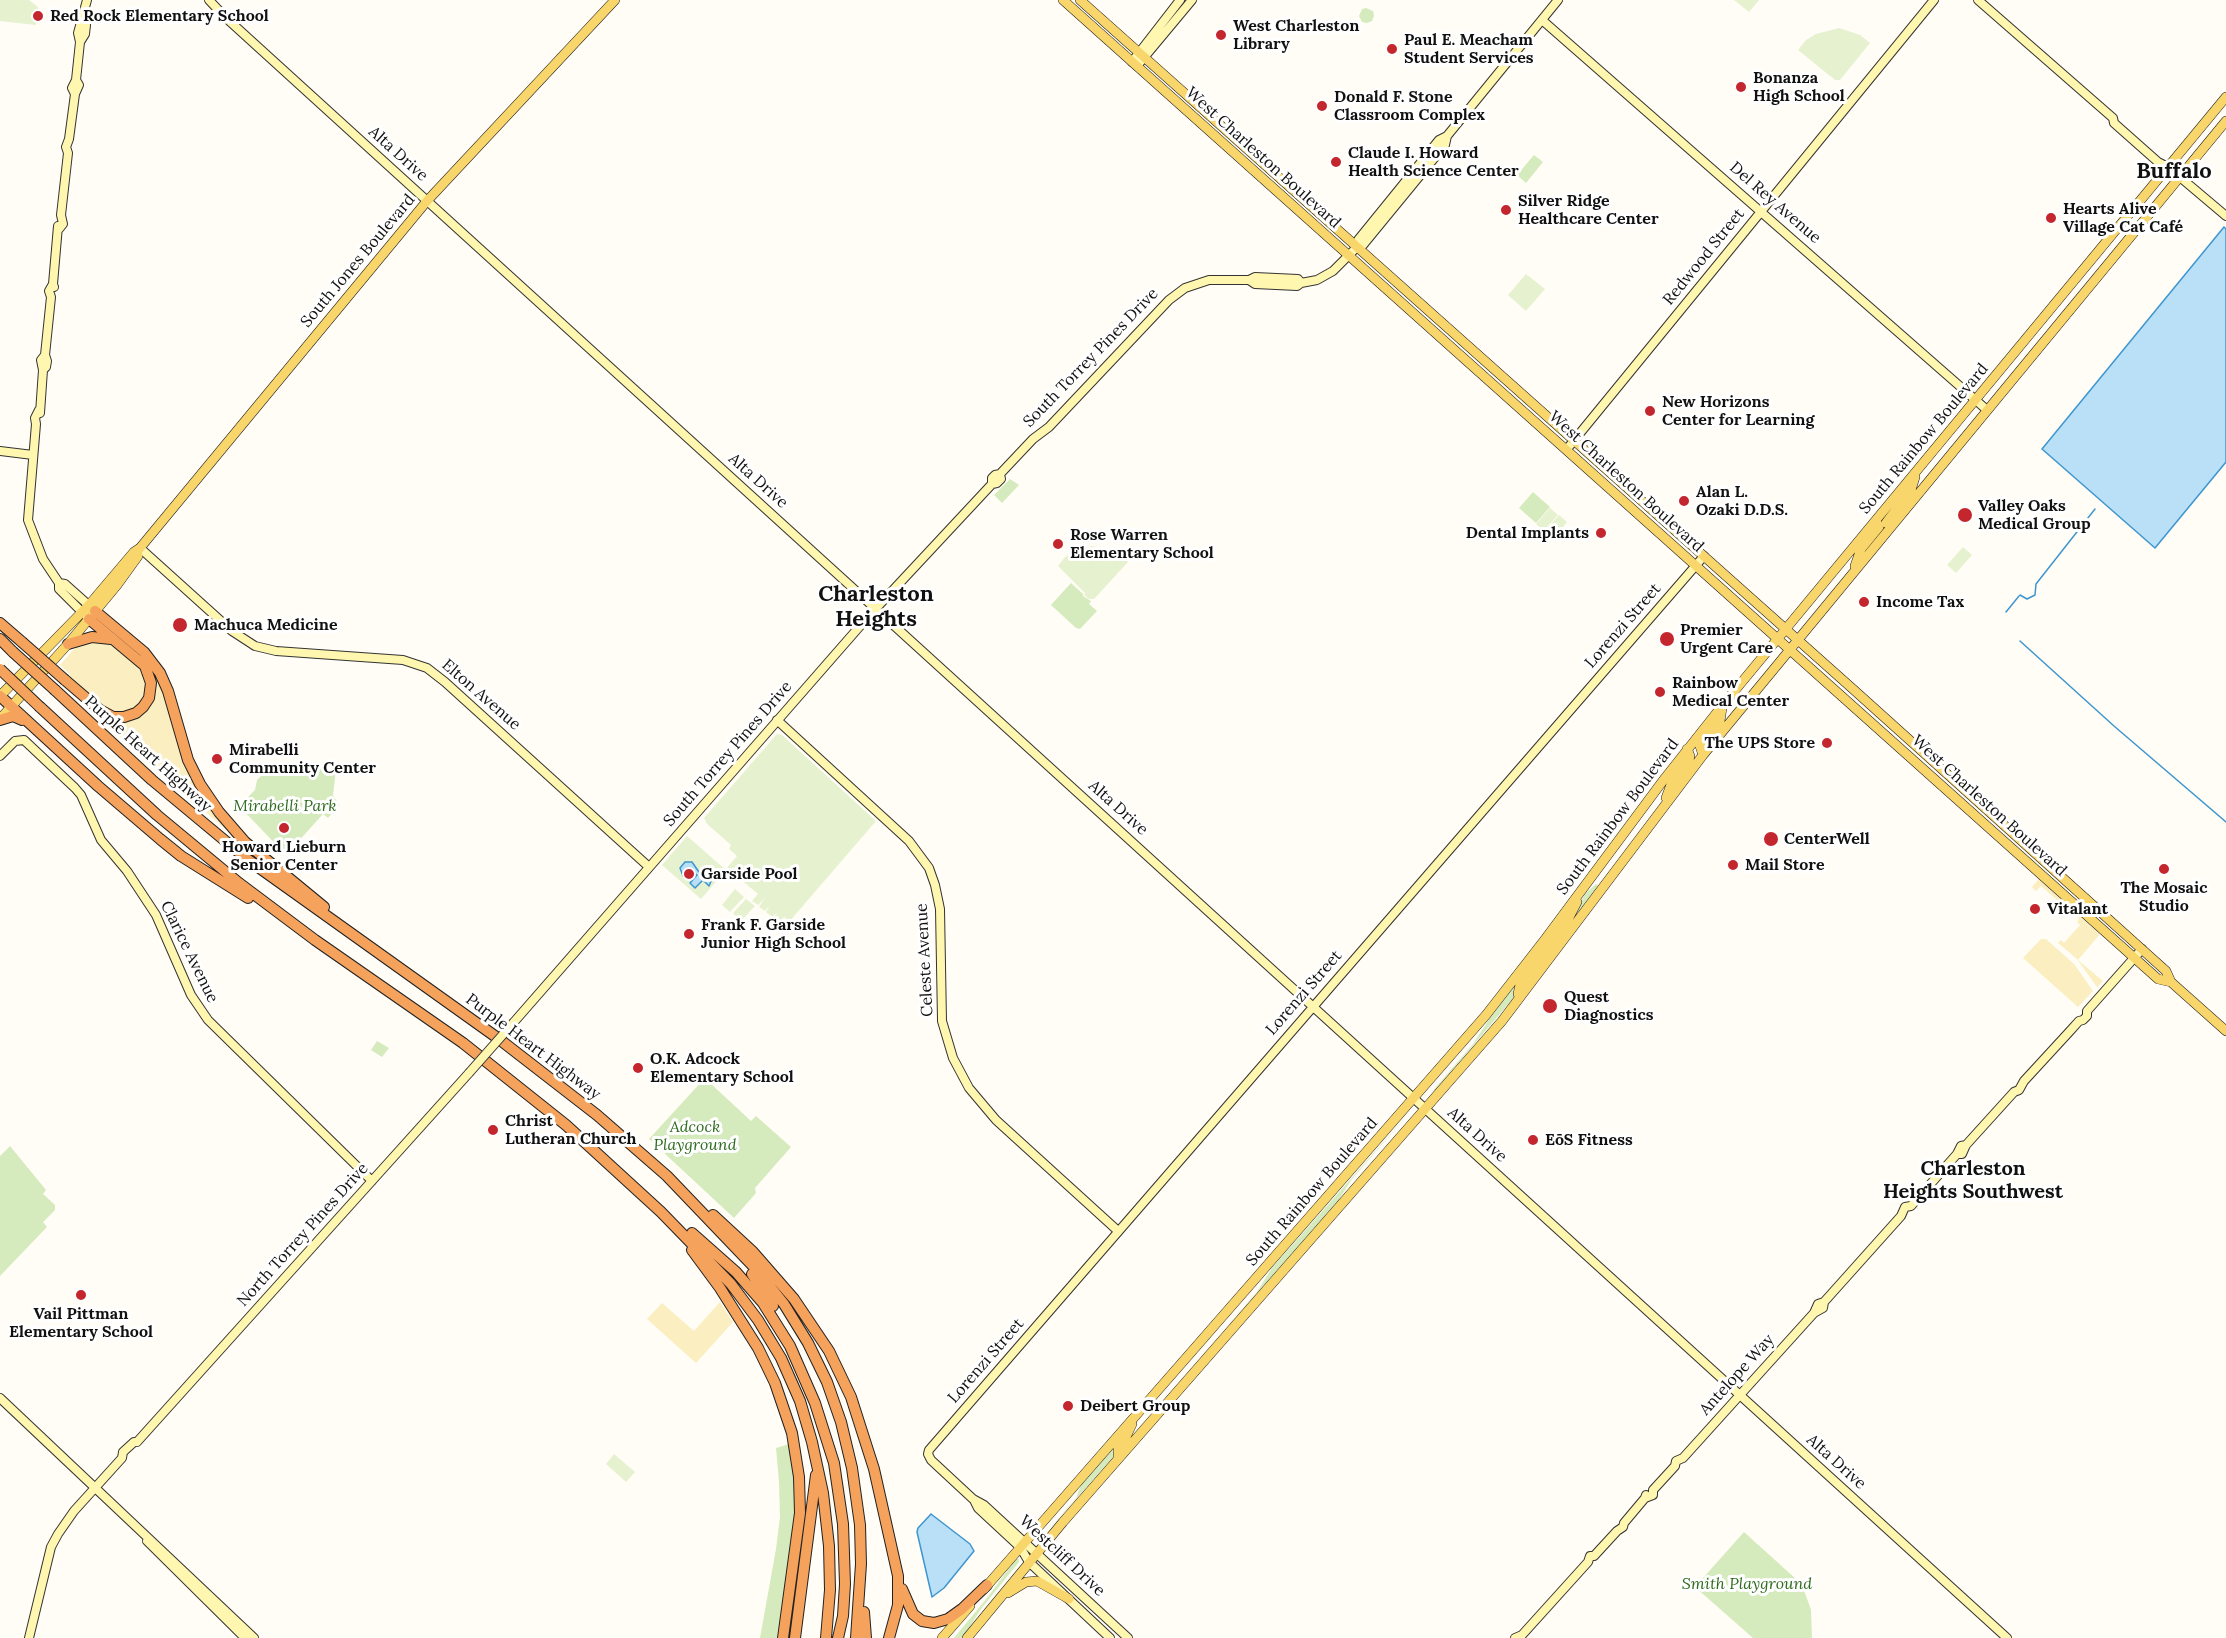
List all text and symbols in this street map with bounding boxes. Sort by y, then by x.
place label: Red Rock Elementary School [50,6,269,26]
marker: Red Rock Elementary School [31,9,45,23]
place label: West Charleston Library [1233,16,1359,54]
marker: West Charleston Library [1214,28,1228,42]
place label: Paul E. Meacham Student Services [1404,30,1534,68]
marker: Paul E. Meacham Student Services [1385,42,1399,56]
place label: Bonanza High School [1753,68,1845,106]
marker: Bonanza High School [1734,80,1748,94]
street label: West Charleston Boulevard [1182,83,1344,233]
place label: Donald F. Stone Classroom Complex [1334,87,1485,125]
marker: Donald F. Stone Classroom Complex [1315,99,1329,113]
street label: Alta Drive [364,122,432,186]
place label: Claude I. Howard Health Science Center [1348,143,1519,181]
marker: Claude I. Howard Health Science Center [1329,155,1343,169]
street label: Del Rey Avenue [1725,158,1825,248]
district label: Buffalo [2136,159,2212,185]
street label: South Jones Boulevard [297,191,419,331]
place label: Silver Ridge Healthcare Center [1518,191,1659,229]
place label: Hearts Alive Village Cat Café [2063,199,2183,237]
marker: Silver Ridge Healthcare Center [1499,203,1513,217]
street label: Redwood Street [1659,205,1749,309]
marker: Hearts Alive Village Cat Café [2044,211,2058,225]
street label: South Torrey Pines Drive [1019,284,1163,432]
street label: South Rainbow Boulevard [1855,360,1993,518]
place label: New Horizons Center for Learning [1662,392,1814,430]
marker: New Horizons Center for Learning [1643,404,1657,418]
street label: West Charleston Boulevard [1545,407,1707,557]
street label: Alta Drive [724,449,792,513]
place label: Alan L. Ozaki D.D.S. [1696,482,1788,520]
marker: Alan L. Ozaki D.D.S. [1677,494,1691,508]
place label: Valley Oaks Medical Group [1978,496,2091,534]
marker: Valley Oaks Medical Group [1956,506,1974,524]
place label: Dental Implants [1466,523,1589,543]
place label: Rose Warren Elementary School [1070,525,1214,563]
marker: Dental Implants [1594,526,1608,540]
marker: Rose Warren Elementary School [1051,537,1065,551]
street label: Lorenzi Street [1581,580,1665,672]
district label: Charleston Heights [818,582,934,634]
place label: Income Tax [1876,592,1964,612]
marker: Income Tax [1857,595,1871,609]
place label: Machuca Medicine [194,615,338,635]
marker: Machuca Medicine [171,616,189,634]
place label: Premier Urgent Care [1680,620,1773,658]
marker: Premier Urgent Care [1658,630,1676,648]
street label: Elton Avenue [438,656,524,734]
place label: Rainbow Medical Center [1672,673,1789,711]
street label: South Torrey Pines Drive [660,678,796,830]
marker: Rainbow Medical Center [1653,685,1667,699]
street label: Purple Heart Highway [81,692,215,816]
street label: West Charleston Boulevard [1908,731,2070,881]
place label: The UPS Store [1704,733,1815,753]
street label: South Rainbow Boulevard [1553,735,1683,899]
marker: The UPS Store [1820,736,1834,750]
place label: Mirabelli Community Center [229,740,376,778]
marker: Mirabelli Community Center [210,752,224,766]
street label: Alta Drive [1084,776,1152,840]
park label: Mirabelli Park [233,796,337,816]
marker: Howard Lieburn Senior Center [277,821,291,835]
place label: CenterWell [1784,829,1870,849]
marker: CenterWell [1762,830,1780,848]
place label: Howard Lieburn Senior Center [222,837,346,875]
place label: Mail Store [1745,855,1825,875]
marker: Mail Store [1726,858,1740,872]
marker: The Mosaic Studio [2157,862,2171,876]
place label: Garside Pool [701,864,797,884]
marker: Garside Pool [682,867,696,881]
place label: The Mosaic Studio [2120,878,2208,916]
street label: Clarice Avenue [156,898,222,1006]
place label: Vitalant [2047,899,2108,919]
marker: Vitalant [2028,902,2042,916]
street label: Celeste Avenue [912,903,938,1017]
place label: Frank F. Garside Junior High School [701,915,846,953]
marker: Frank F. Garside Junior High School [682,927,696,941]
street label: Lorenzi Street [1262,947,1346,1039]
place label: Quest Diagnostics [1564,987,1654,1025]
street label: Purple Heart Highway [462,990,604,1104]
marker: Quest Diagnostics [1541,997,1559,1015]
place label: O.K. Adcock Elementary School [650,1049,794,1087]
marker: O.K. Adcock Elementary School [631,1061,645,1075]
street label: Alta Drive [1443,1103,1511,1167]
place label: Christ Lutheran Church [505,1111,636,1149]
street label: South Rainbow Boulevard [1242,1114,1382,1270]
park label: Adcock Playground [653,1117,737,1155]
marker: Christ Lutheran Church [486,1123,500,1137]
place label: EōS Fitness [1545,1130,1633,1150]
marker: EōS Fitness [1526,1133,1540,1147]
district label: Charleston Heights Southwest [1883,1157,2063,1204]
street label: North Torrey Pines Drive [233,1159,373,1311]
marker: Vail Pittman Elementary School [74,1288,88,1302]
place label: Vail Pittman Elementary School [9,1304,153,1342]
street label: Lorenzi Street [944,1315,1028,1407]
street label: Antelope Way [1696,1331,1778,1419]
place label: Deibert Group [1080,1396,1190,1416]
marker: Deibert Group [1061,1399,1075,1413]
street label: Alta Drive [1802,1430,1870,1494]
street label: Westcliff Drive [1015,1511,1109,1601]
park label: Smith Playground [1682,1574,1812,1594]

